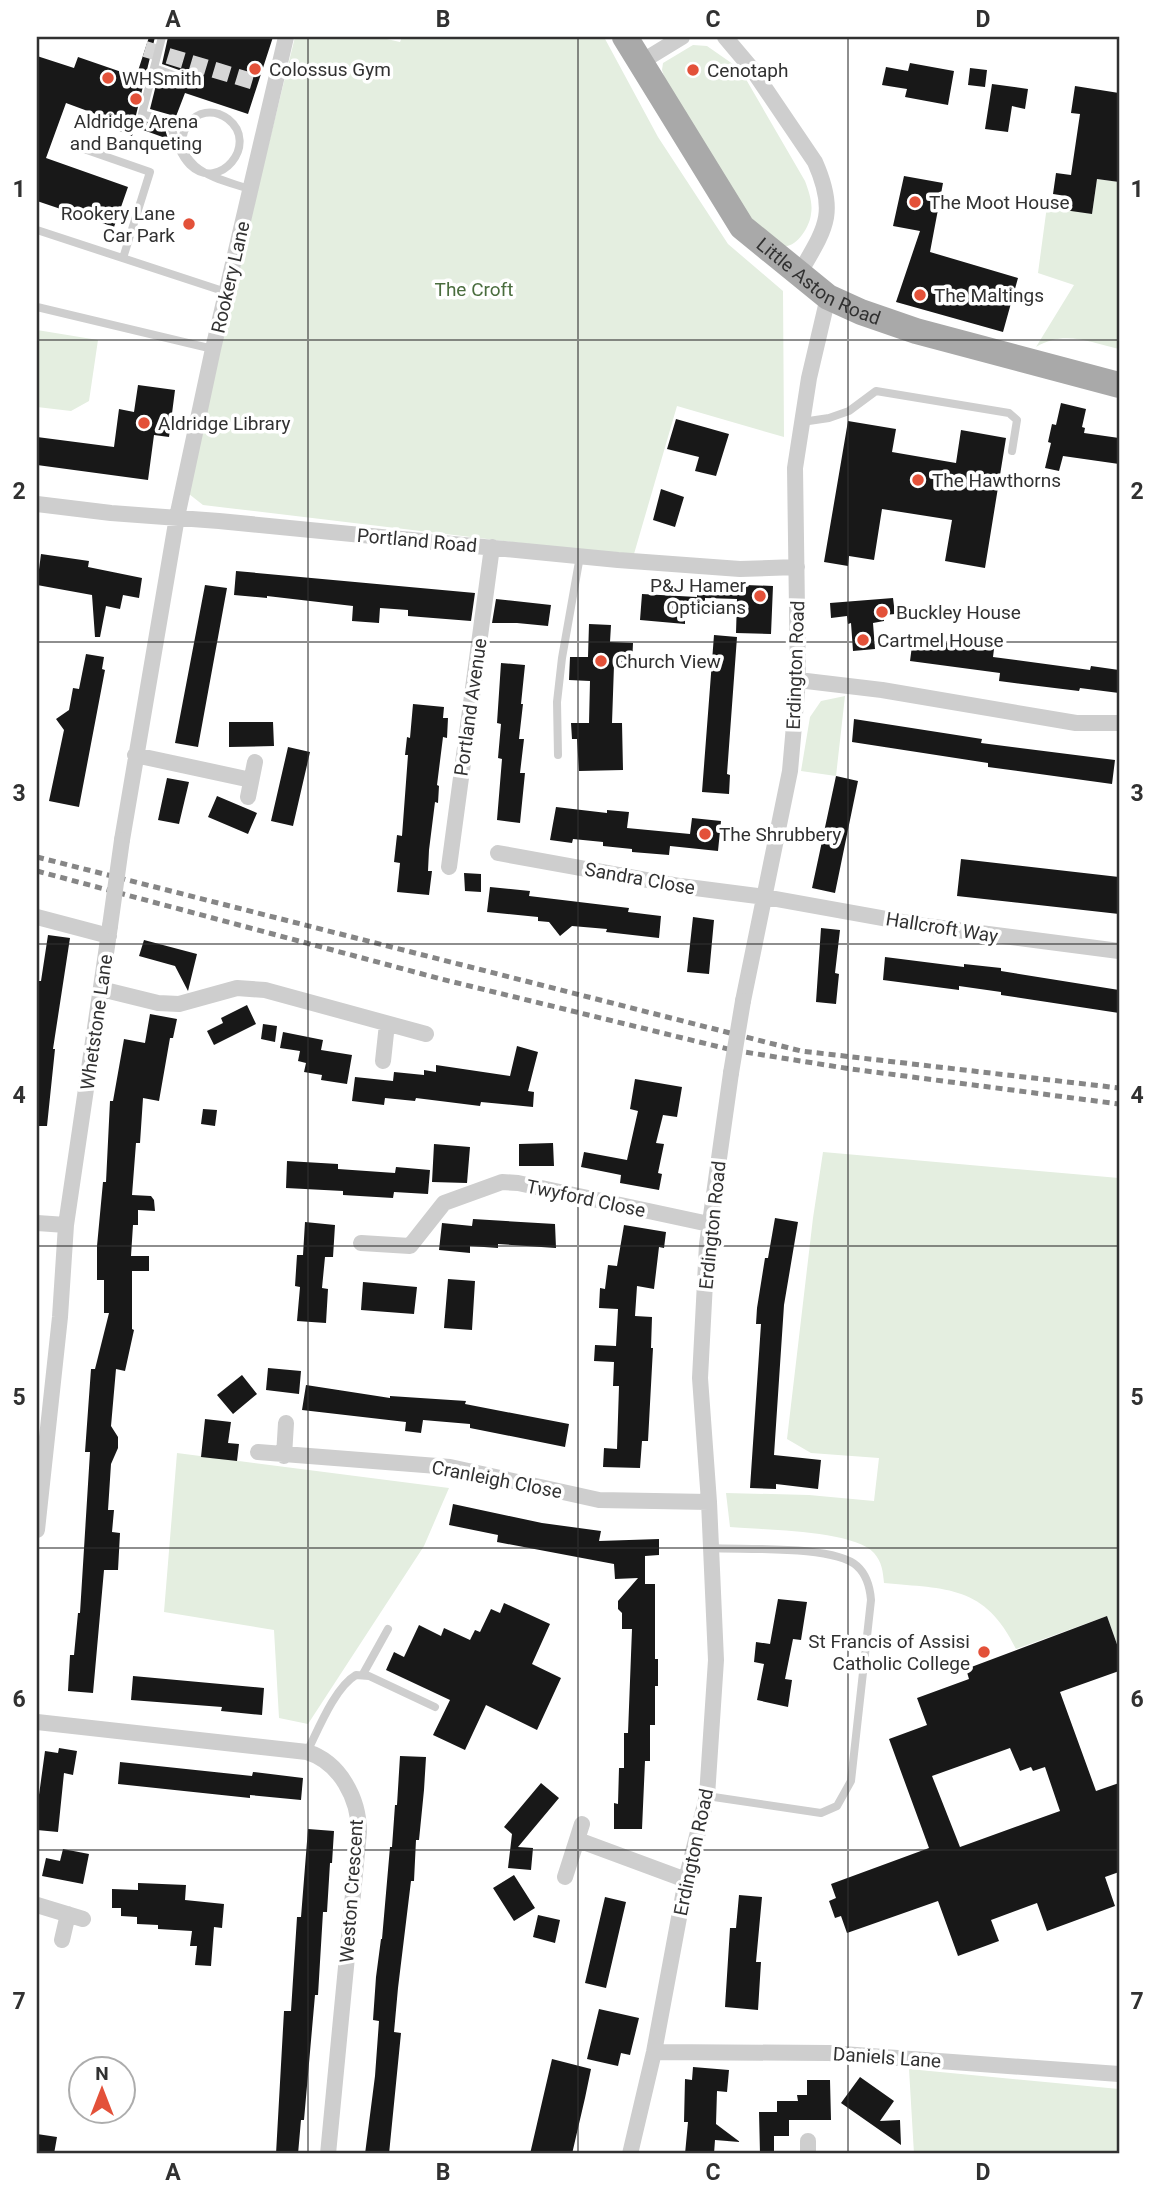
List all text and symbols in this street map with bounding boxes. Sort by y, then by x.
text: A [165,6,181,33]
text: B [436,6,450,33]
text: C [705,6,721,33]
text: D [976,6,990,33]
place label: Colossus Gym [269,58,391,81]
place label: Cenotaph [707,59,788,82]
marker: Colossus Gym [247,61,263,77]
marker: Cenotaph [685,62,701,78]
place label: WHSmith [122,67,202,90]
marker: WHSmith [100,70,116,86]
marker: Aldridge Arena and Banqueting [128,91,144,107]
place label: Aldridge Arena and Banqueting [70,110,202,155]
text: 1 [12,176,26,203]
text: 1 [1130,176,1144,203]
place label: The Moot House [929,191,1070,214]
marker: The Moot House [907,194,923,210]
place label: Rookery Lane Car Park [61,202,175,247]
marker: Rookery Lane Car Park [181,216,197,232]
street label: Rookery Lane [206,219,255,335]
street label: Little Aston Road [752,233,884,330]
park label: The Croft [435,278,513,301]
place label: The Maltings [934,284,1044,307]
marker: The Maltings [912,287,928,303]
place label: Aldridge Library [158,412,290,435]
marker: Aldridge Library [136,415,152,431]
place label: The Hawthorns [932,469,1061,492]
marker: The Hawthorns [910,472,926,488]
text: 2 [12,478,26,505]
text: 2 [1130,478,1144,505]
street label: Portland Road [356,524,478,557]
place label: P&J Hamer Opticians [650,574,747,619]
marker: P&J Hamer Opticians [752,588,768,604]
street label: Erdington Road [782,600,809,730]
place label: Buckley House [896,601,1021,624]
marker: Buckley House [874,604,890,620]
place label: Cartmel House [877,629,1004,652]
marker: Cartmel House [855,632,871,648]
street label: Portland Avenue [449,637,492,777]
place label: Church View [615,650,721,673]
marker: Church View [593,653,609,669]
text: 3 [12,780,26,807]
text: 3 [1130,780,1144,807]
place label: The Shrubbery [719,823,841,846]
marker: The Shrubbery [697,826,713,842]
street label: Sandra Close [583,857,697,900]
street label: Hallcroft Way [884,907,1000,948]
street label: Whetstone Lane [76,953,117,1091]
text: 4 [12,1082,26,1109]
text: 4 [1130,1082,1144,1109]
street label: Erdington Road [694,1160,731,1291]
street label: Twyford Close [524,1175,647,1222]
text: 5 [12,1384,26,1411]
text: 5 [1130,1384,1144,1411]
street label: Cranleigh Close [430,1456,564,1503]
place label: St Francis of Assisi Catholic College [808,1630,970,1675]
marker: St Francis of Assisi Catholic College [976,1644,992,1660]
text: 6 [12,1686,26,1713]
text: 6 [1130,1686,1144,1713]
street label: Erdington Road [669,1787,718,1918]
street label: Weston Crescent [335,1819,368,1964]
text: 7 [12,1988,26,2015]
text: 7 [1130,1988,1144,2015]
street label: Daniels Lane [832,2042,942,2073]
north arrow [66,2054,136,2124]
text: N [95,2062,109,2085]
text: A [165,2159,181,2186]
text: B [436,2159,450,2186]
text: C [705,2159,721,2186]
text: D [976,2159,990,2186]

